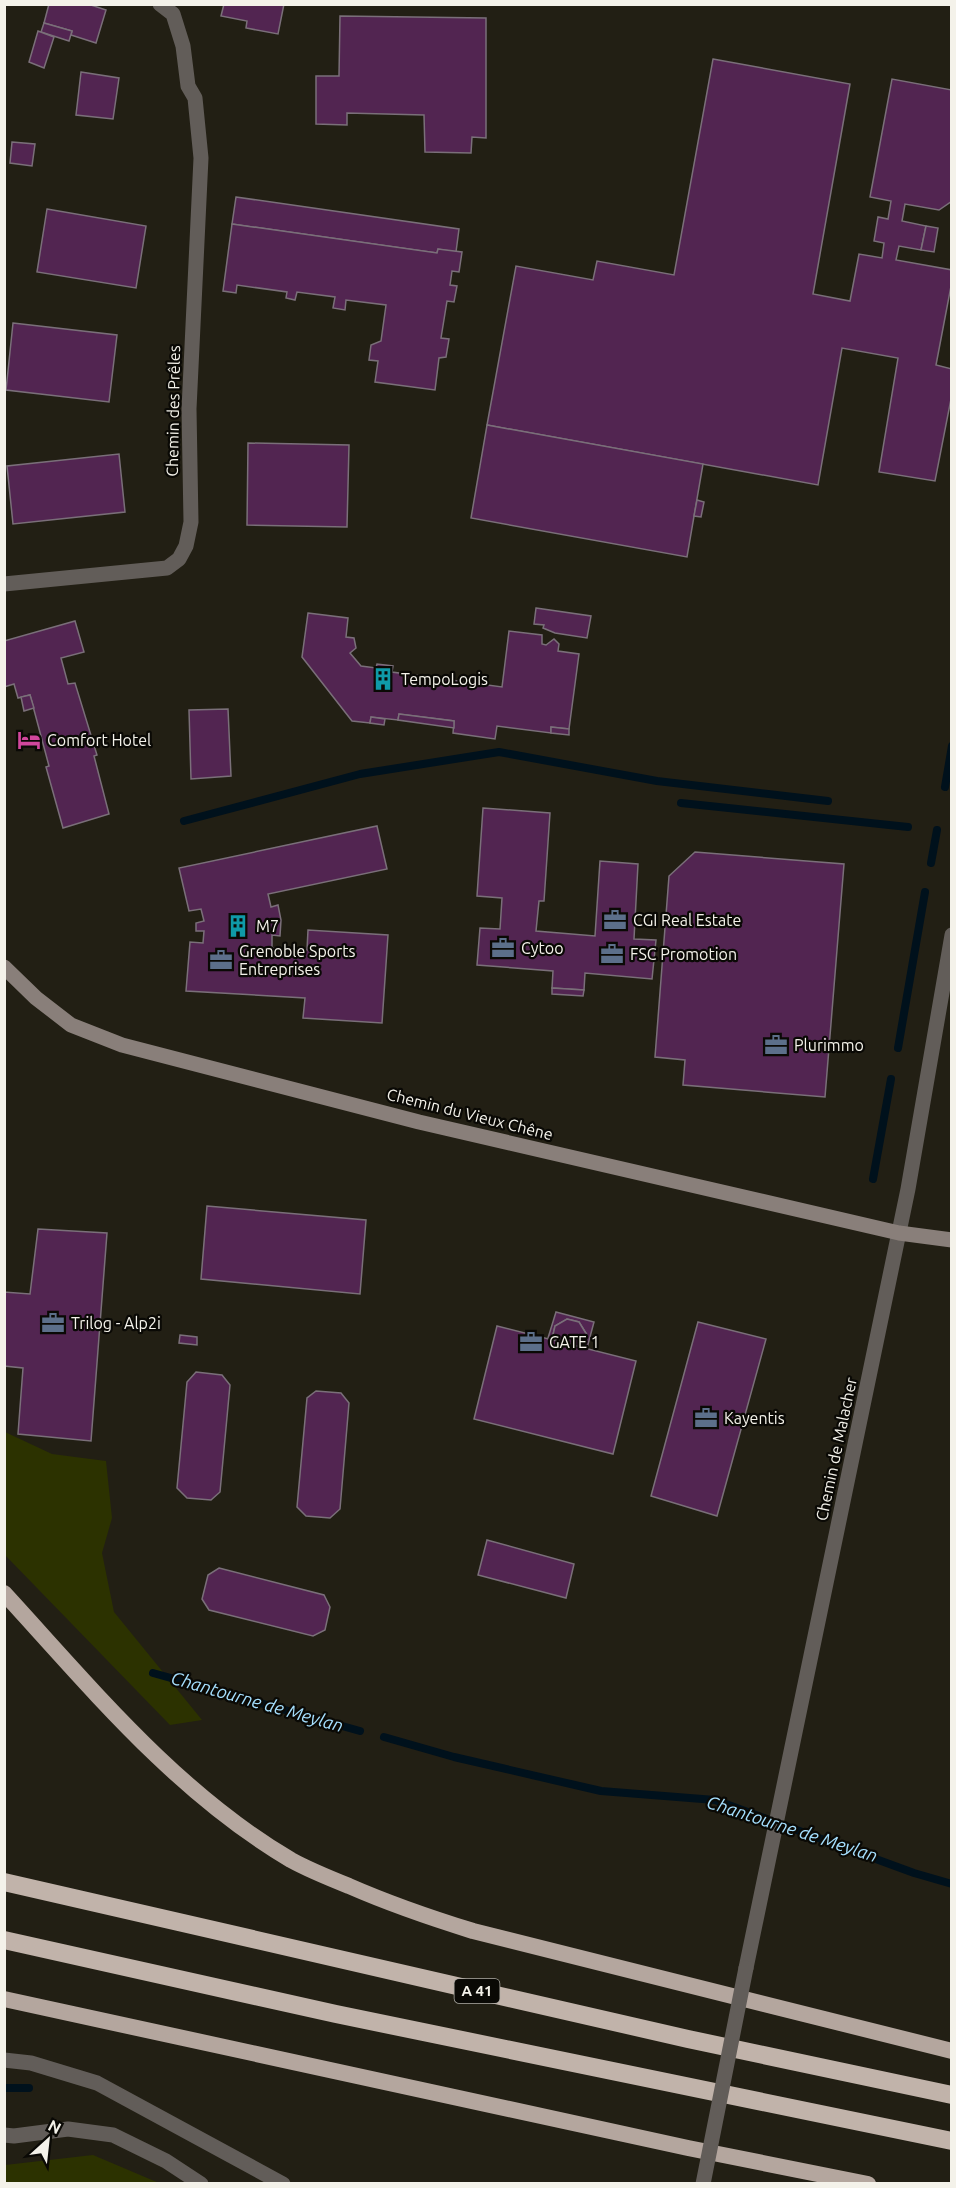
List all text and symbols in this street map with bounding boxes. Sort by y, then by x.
street label: Chemin des Prêles [163,345,183,477]
building icon: TempoLogis [370,666,396,692]
place label: TempoLogis [401,670,488,688]
hotel icon: Comfort Hotel [16,727,42,753]
place label: Comfort Hotel [47,731,151,749]
office icon: CGI Real Estate [602,907,628,933]
place label: CGI Real Estate [633,911,741,929]
building icon: M7 [225,913,251,939]
place label: M7 [256,917,279,935]
office icon: Cytoo [490,935,516,961]
place label: Cytoo [521,939,564,957]
office icon: FSC Promotion [599,941,625,967]
place label: Grenoble Sports Entreprises [239,942,355,978]
place label: FSC Promotion [630,945,737,963]
office icon: Grenoble Sports Entreprises [208,947,234,973]
office icon: Plurimmo [763,1032,789,1058]
place label: Plurimmo [794,1036,864,1054]
street label: Chemin du Vieux Chêne [385,1085,555,1143]
office icon: Trilog - Alp2i [40,1310,66,1336]
place label: Trilog - Alp2i [71,1314,161,1332]
office icon: GATE 1 [518,1329,544,1355]
place label: GATE 1 [549,1333,600,1351]
street label: Chemin de Malacher [812,1376,860,1522]
office icon: Kayentis [693,1405,719,1431]
place label: Kayentis [724,1409,785,1427]
water label: Chantourne de Meylan [169,1667,346,1735]
water label: Chantourne de Meylan [704,1791,880,1865]
road number: A 41 [454,1979,500,2003]
north arrow [18,2110,78,2170]
text: N [45,2116,64,2137]

